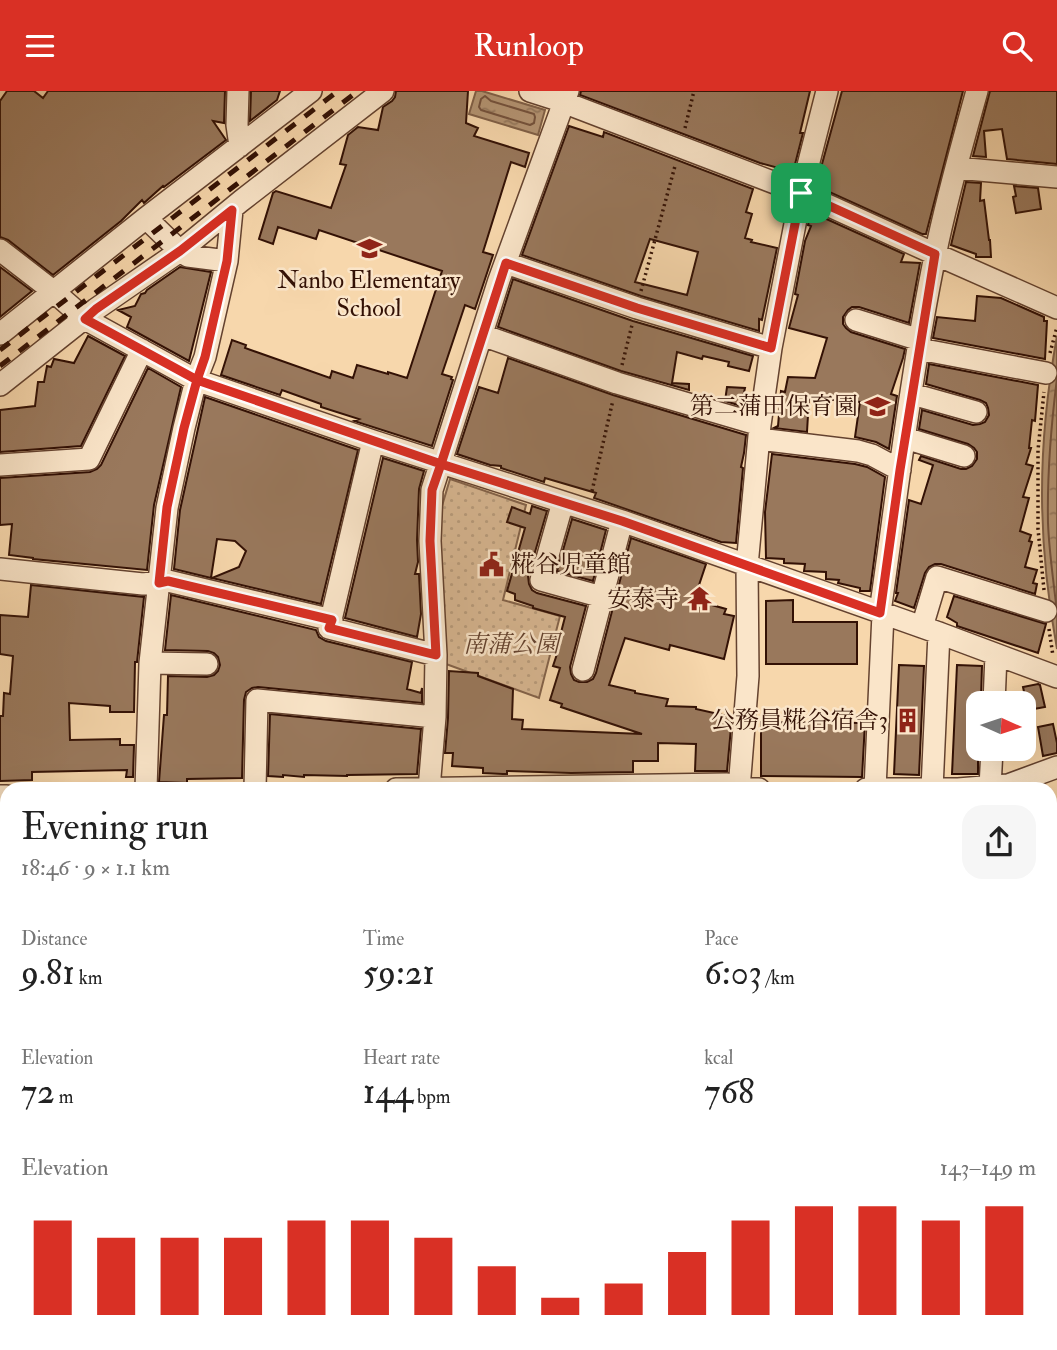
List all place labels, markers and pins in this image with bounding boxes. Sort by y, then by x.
pin [771,163,831,223]
school or university icon: Nanbo Elementary School [355,235,383,263]
place label: Nanbo Elementary School [278,265,461,324]
place label: 第二蒲田保育園 [690,391,858,422]
school or university icon: 第二蒲田保育園 [864,392,892,420]
place label: 糀谷児童館 [511,549,631,580]
public building icon: 糀谷児童館 [477,550,505,578]
place label: 安泰寺 [607,584,679,615]
temple icon: 安泰寺 [685,585,713,613]
place label: 公務員糀谷宿舎3 [711,705,888,736]
building icon: 公務員糀谷宿舎3 [894,706,922,734]

